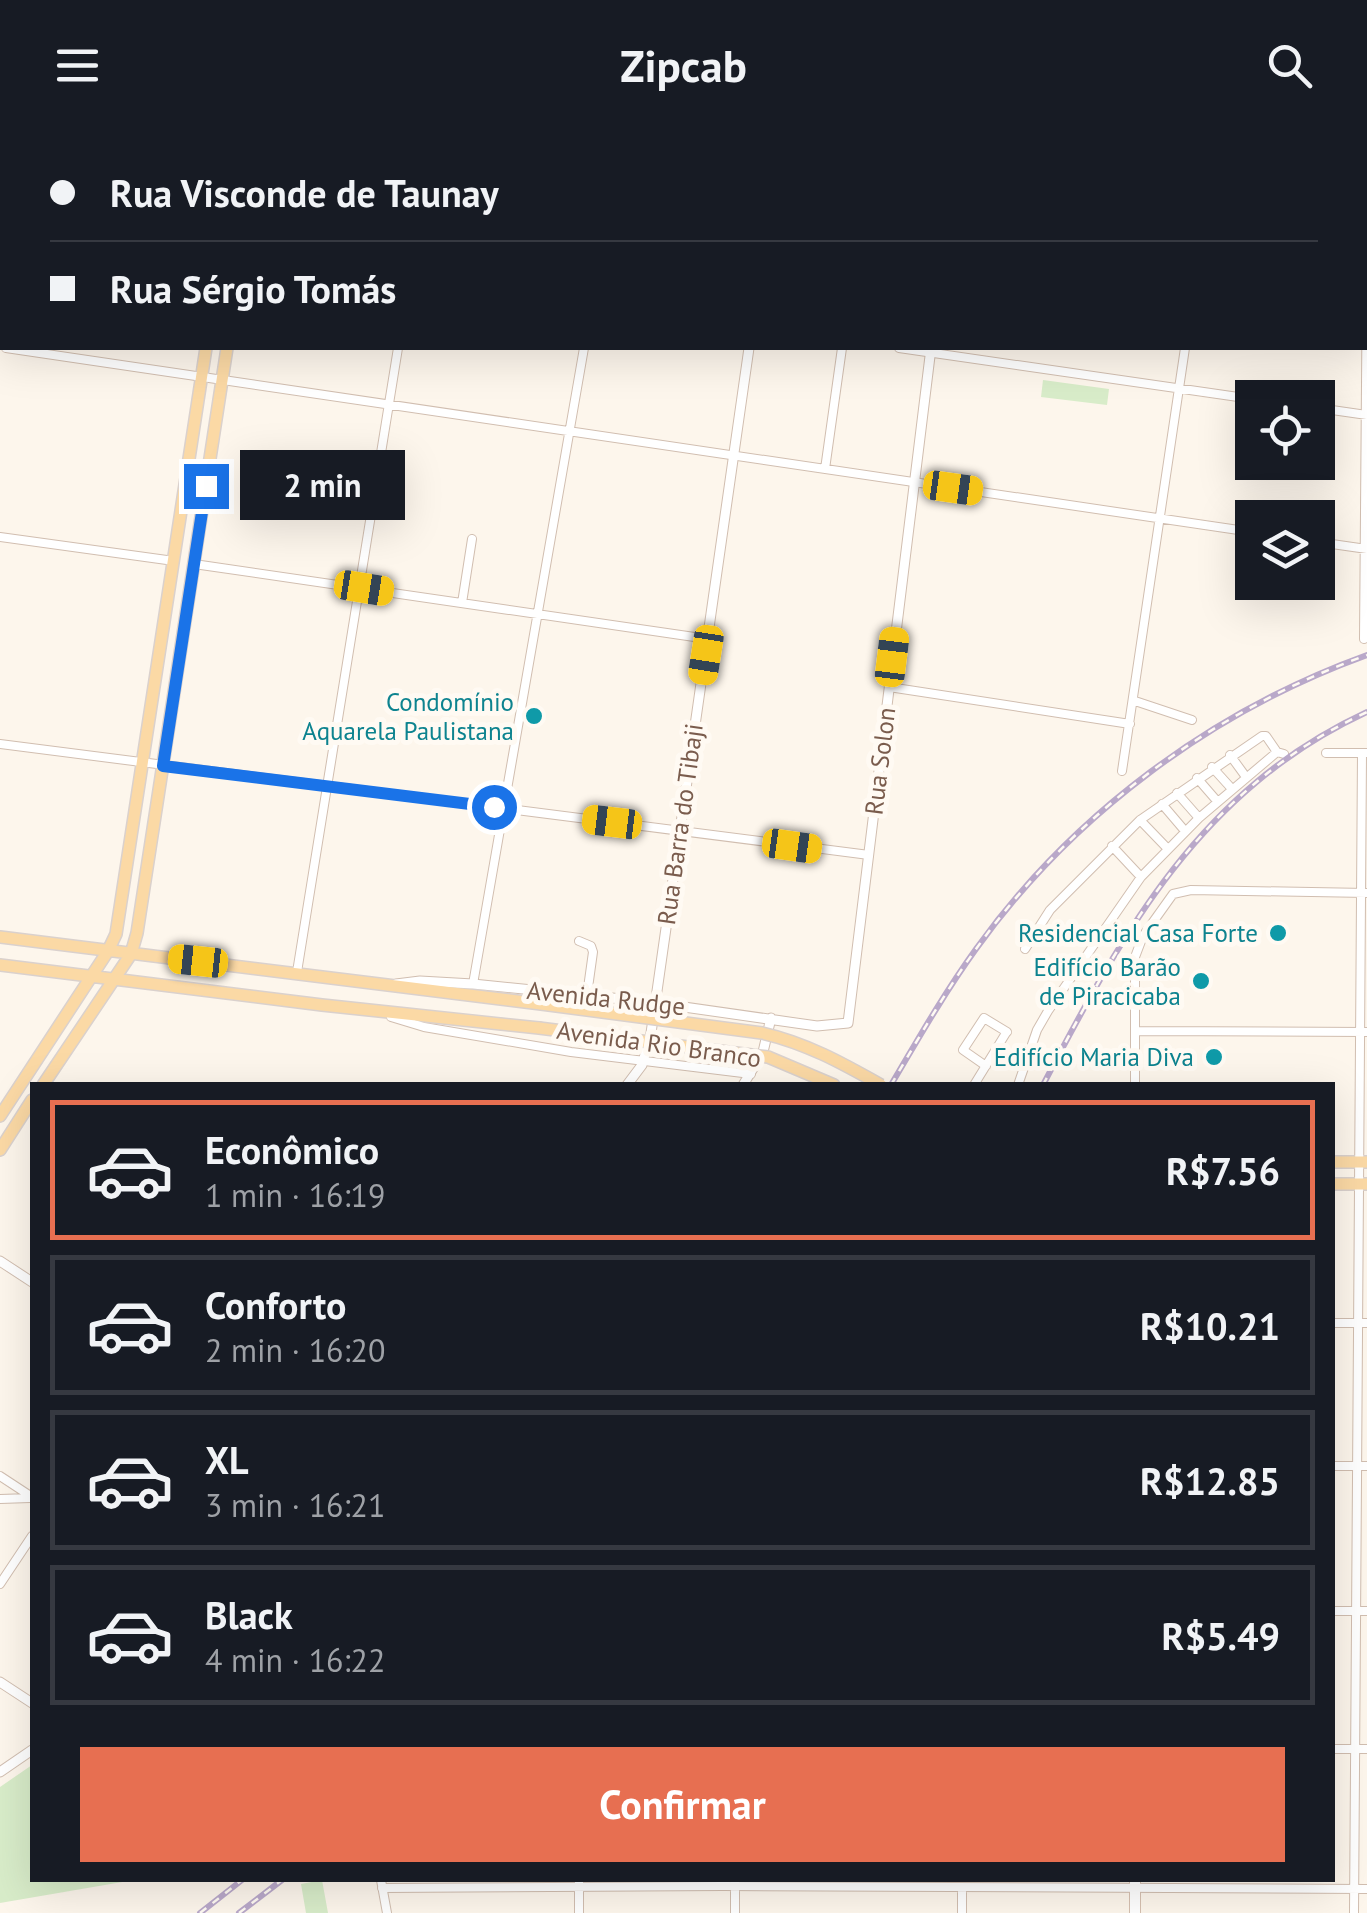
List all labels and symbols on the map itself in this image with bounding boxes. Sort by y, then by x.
callout: 2 min [241,451,406,521]
route end [184,464,229,509]
car [921,469,985,507]
car [332,568,396,608]
car [686,623,726,687]
car [873,625,911,689]
place label: Condomínio Aquarela Paulistana [302,686,514,747]
marker: Condomínio Aquarela Paulistana [523,705,545,727]
street label: Rua Solon [858,705,902,817]
street label: Rua Barra do Tibaji [650,721,710,927]
route start [472,785,517,830]
car [580,803,644,841]
car [760,827,824,865]
place label: Residencial Casa Forte [1018,917,1258,949]
marker: Residencial Casa Forte [1267,922,1289,944]
car [167,943,229,979]
place label: Edifício Barão de Piracicaba [1033,951,1181,1012]
marker: Edifício Barão de Piracicaba [1190,970,1212,992]
street label: Avenida Rudge [525,974,687,1022]
street label: Avenida Rio Branco [555,1014,763,1074]
place label: Edifício Maria Diva [994,1041,1194,1073]
marker: Edifício Maria Diva [1203,1046,1225,1068]

